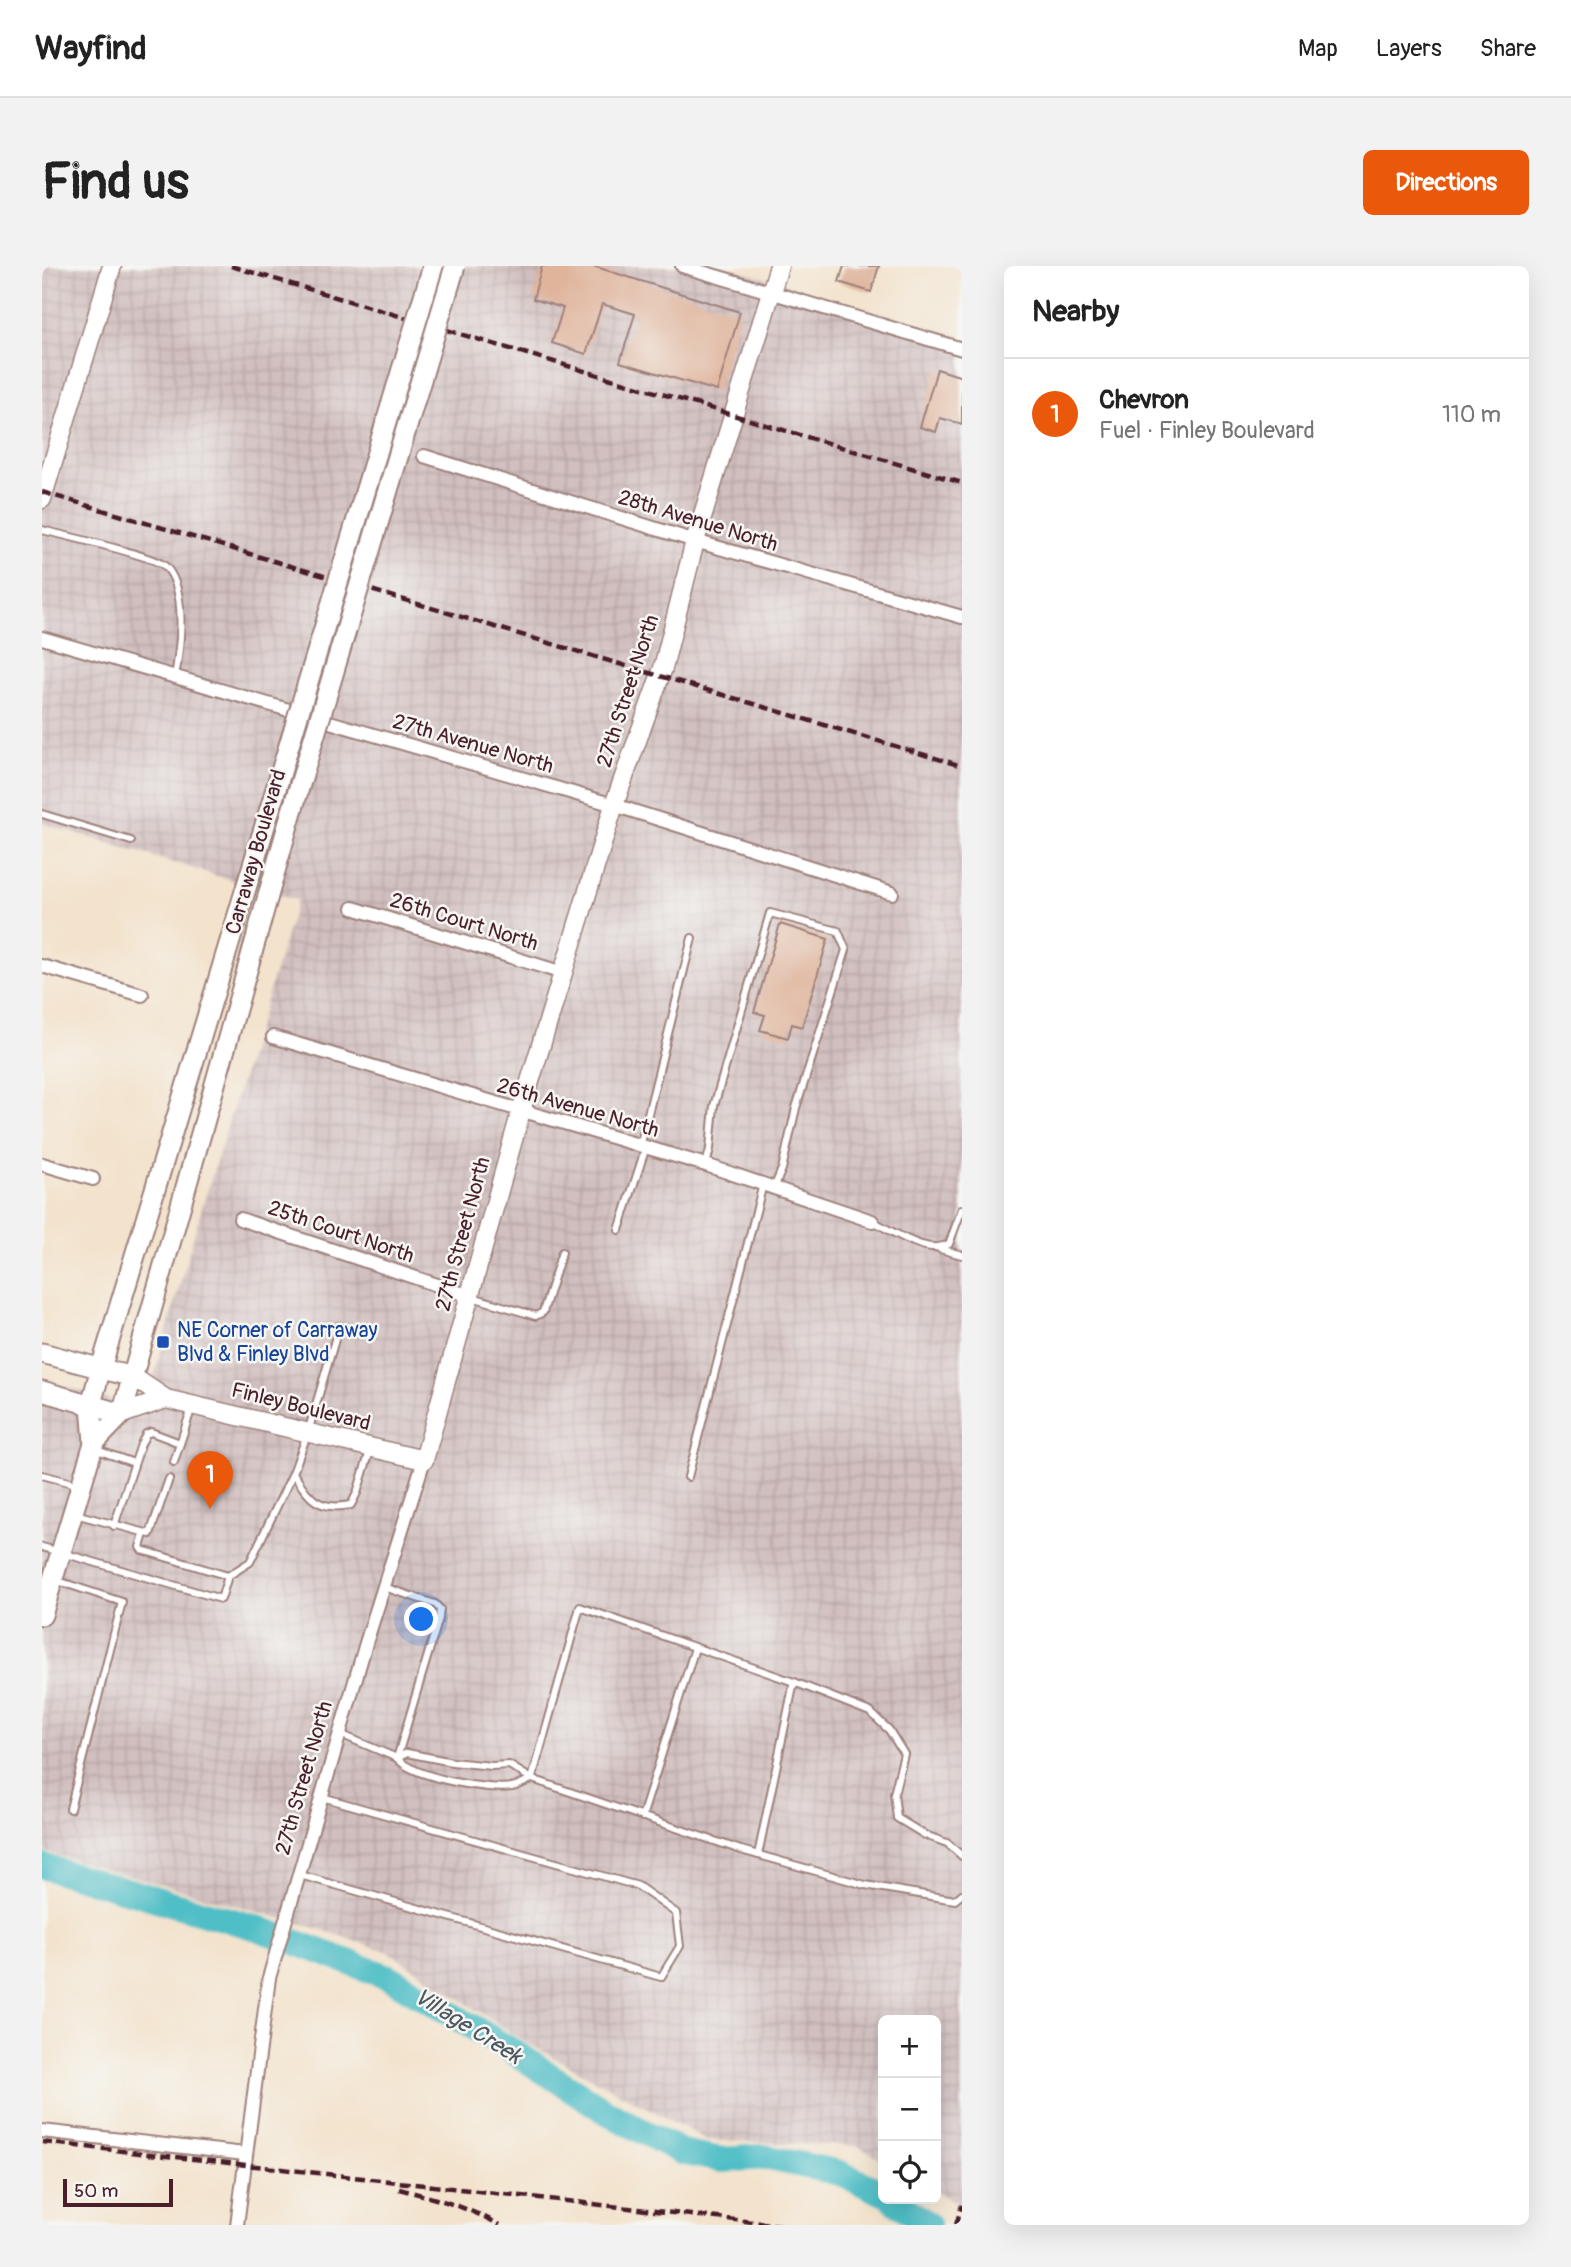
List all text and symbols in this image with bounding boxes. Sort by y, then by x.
text: Wayfind [35,28,147,69]
text: Map [1298,34,1338,63]
text: Layers [1376,34,1442,63]
text: Share [1480,34,1536,63]
button: Directions [1363,150,1529,215]
text: Find us [42,152,189,213]
text: Nearby [1032,293,1119,330]
text: Chevron [1099,384,1189,416]
text: 1 [1051,400,1060,429]
text: 110 m [1442,400,1501,429]
text: Fuel · Finley Boulevard [1099,416,1315,445]
street label: 28th Avenue North [615,484,781,558]
street label: 27th Street North [591,611,665,771]
street label: 27th Avenue North [389,708,557,780]
street label: Carraway Boulevard [220,766,292,938]
street label: 26th Court North [387,887,541,957]
street label: 26th Avenue North [494,1072,662,1144]
street label: 27th Street North [429,1154,497,1314]
street label: 25th Court North [264,1194,418,1270]
place label: NE Corner of Carraway Blvd & Finley Blvd [177,1317,377,1368]
marker: NE Corner of Carraway Blvd & Finley Blvd [155,1334,171,1350]
street label: Finley Boulevard [229,1377,373,1437]
pin: 1 [187,1451,233,1509]
your location [404,1602,438,1636]
street label: 27th Street North [269,1698,339,1858]
water label: Village Creek [409,1981,529,2072]
map controls [878,2015,941,2204]
button: + [878,2015,941,2078]
button: − [878,2078,941,2141]
button: locate [878,2141,941,2204]
scale bar [63,2176,173,2208]
text: 50 m [74,2179,118,2203]

